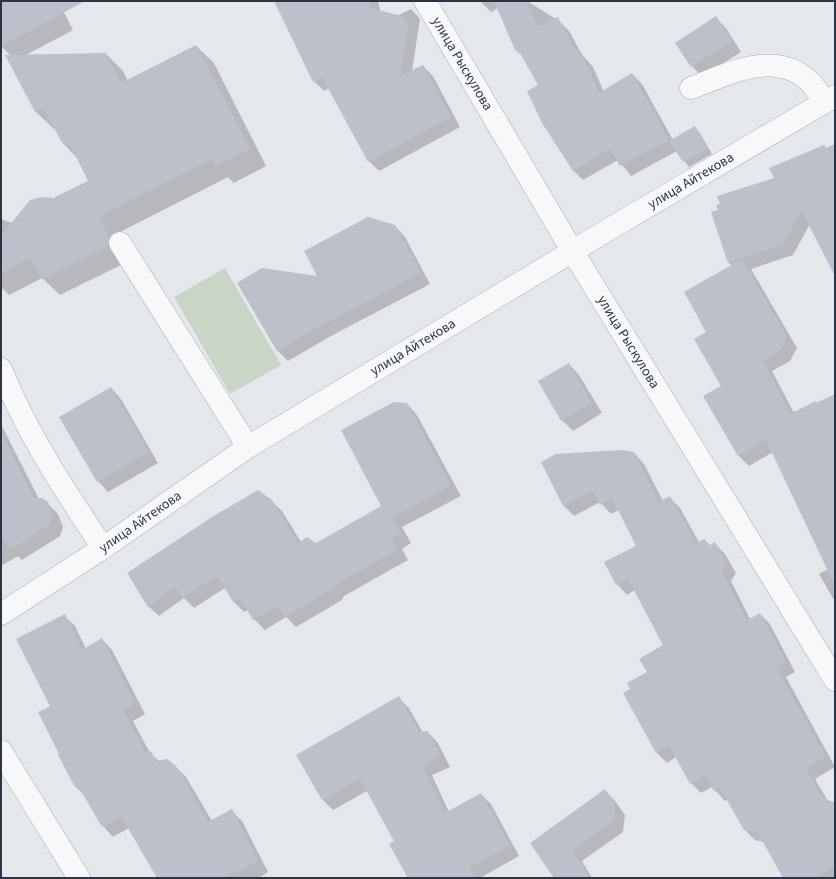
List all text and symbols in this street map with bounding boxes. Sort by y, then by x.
street label: улица Рыскулова [427,13,498,114]
street label: улица Айтекова [644,148,738,214]
street label: улица Рыскулова [592,292,664,392]
street label: улица Айтекова [366,314,460,381]
street label: улица Айтекова [95,486,186,558]

